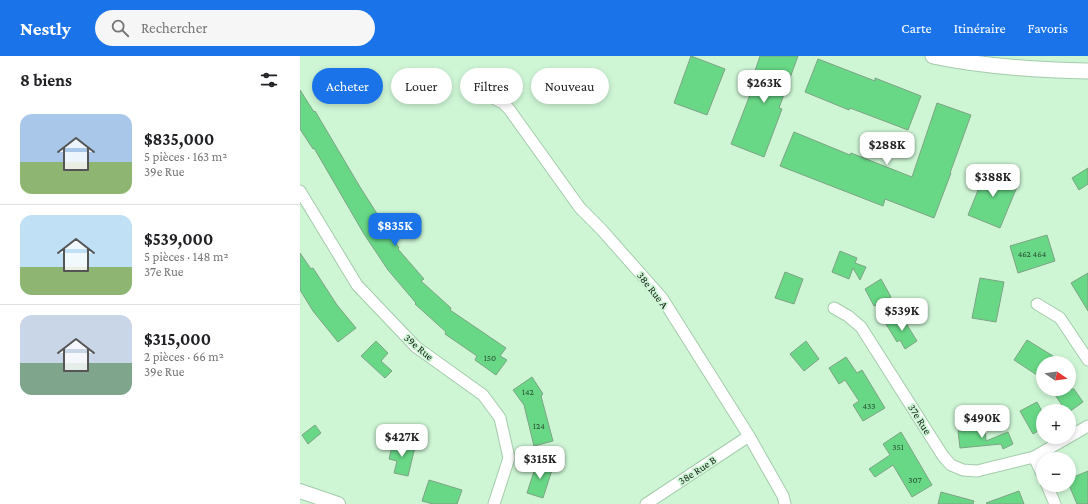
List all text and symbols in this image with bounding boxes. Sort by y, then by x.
search box [95,10,375,46]
icon: search [109,17,131,39]
text: Nestly [20,18,71,39]
text: Rechercher [141,20,208,36]
text: Carte [901,20,932,36]
text: Itinéraire [954,20,1006,36]
text: Favoris [1028,20,1068,36]
chip: Acheter [312,68,383,104]
chip: Louer [391,68,452,104]
chip: Filtres [460,68,523,104]
chip: Nouveau [531,68,609,104]
icon: filters [258,69,280,91]
pin: $263K [736,70,792,104]
text: 8 biens [20,71,72,90]
text: $263K [747,75,781,90]
icon: home [52,130,100,178]
text: $835,000 [144,130,214,149]
pin: $288K [859,132,915,166]
text: $288K [869,137,905,152]
text: 5 pièces · 163 m² [144,149,227,164]
text: 39e Rue [144,164,185,179]
pin: $388K [965,164,1021,198]
text: $388K [975,169,1011,184]
pin: $835K [367,213,423,247]
text: $835K [377,218,413,233]
text: $539,000 [144,230,213,249]
icon: home [52,231,100,279]
text: 5 pièces · 148 m² [144,249,229,264]
house number: 462 464 [1018,249,1047,259]
text: 37e Rue [144,264,184,279]
street label: 38e Rue A [635,269,671,311]
pin: $539K [874,298,930,332]
text: $539K [885,303,919,318]
text: $315,000 [144,330,211,349]
icon: home [52,331,100,379]
street label: 39e Rue [402,331,436,363]
text: 2 pièces · 66 m² [144,349,224,364]
house number: 150 [484,353,496,363]
north arrow [1036,356,1076,396]
map controls [1036,356,1076,492]
text: 39e Rue [144,364,185,379]
house number: 142 [522,387,534,397]
house number: 433 [862,401,876,411]
street label: 37e Rue [906,402,934,436]
button: + [1036,404,1076,444]
pin: $490K [954,405,1010,439]
text: $490K [964,410,1000,425]
house number: 124 [533,421,545,431]
pin: $427K [374,424,430,458]
text: $427K [385,429,419,444]
house number: 351 [892,442,904,452]
pin: $315K [512,446,568,480]
text: $315K [524,451,556,466]
button: − [1036,452,1076,492]
street label: 38e Rue B [676,453,718,487]
house number: 307 [908,475,922,485]

